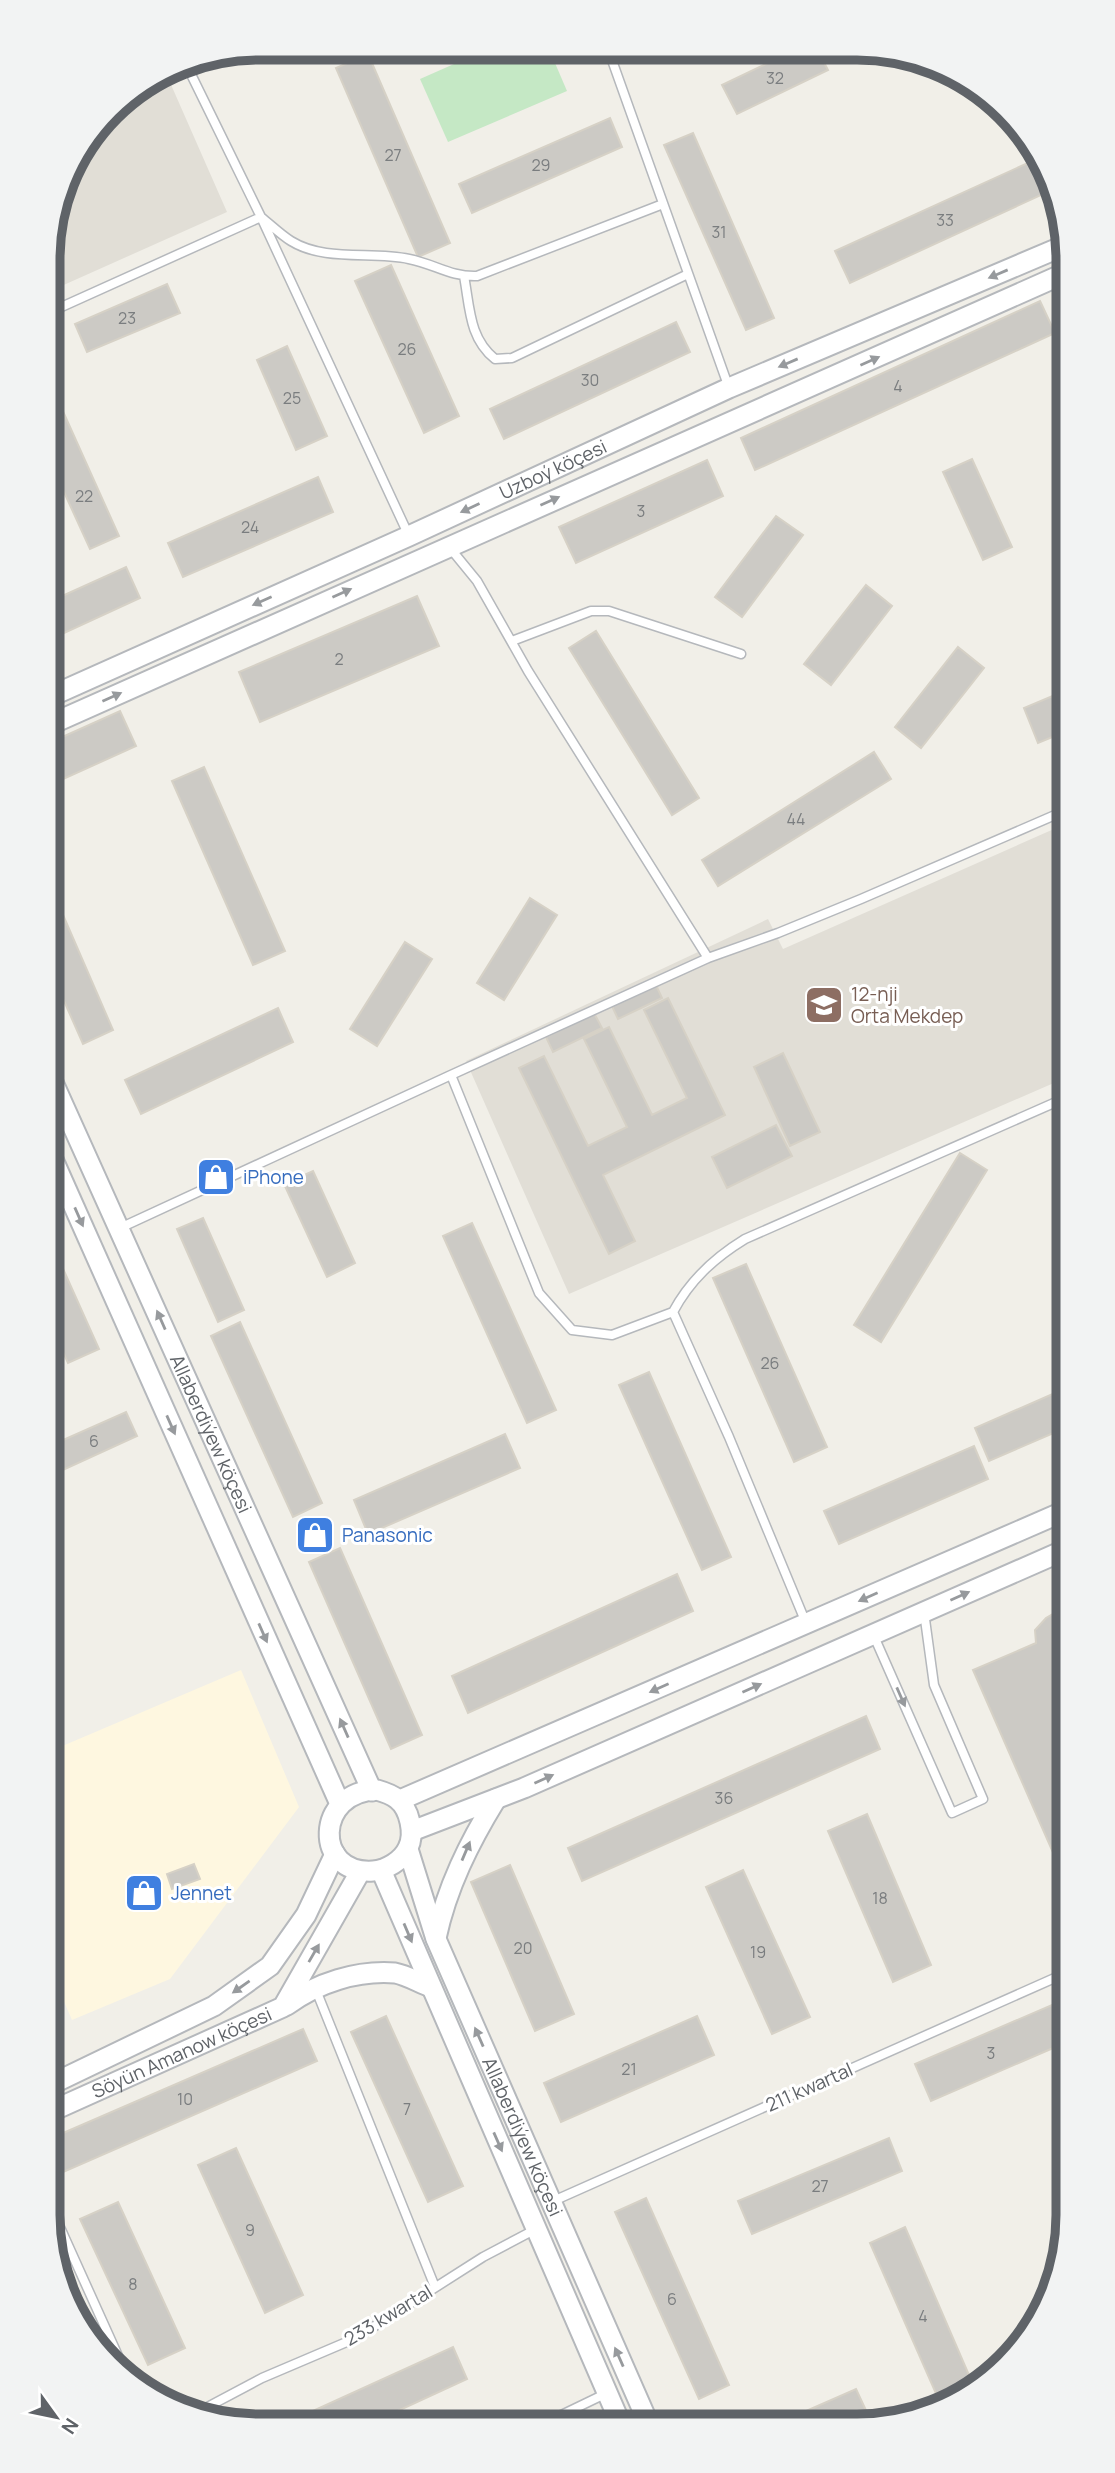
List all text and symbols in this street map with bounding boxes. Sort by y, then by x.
house number: 32 [766,67,784,89]
house number: 27 [384,144,402,166]
house number: 29 [531,154,551,176]
house number: 33 [936,209,954,231]
house number: 31 [711,221,727,243]
one-way arrow [987,269,1008,280]
house number: 23 [118,307,136,329]
house number: 26 [397,338,417,360]
one-way arrow [860,355,880,367]
one-way arrow [778,358,799,369]
house number: 30 [581,369,599,391]
house number: 4 [893,375,903,397]
house number: 25 [283,387,301,409]
street label: Uzboý köçesi [495,433,611,505]
house number: 22 [75,485,93,507]
one-way arrow [539,495,560,506]
house number: 3 [637,500,645,522]
one-way arrow [460,502,480,514]
house number: 24 [241,516,259,538]
one-way arrow [331,587,352,598]
one-way arrow [252,596,273,607]
house number: 2 [334,648,344,670]
one-way arrow [101,691,122,702]
house number: 44 [786,808,806,830]
place label: 12-nji Orta Mekdep [851,981,963,1029]
school or university icon: 12-nji Orta Mekdep [803,984,845,1026]
shop icon: iPhone [195,1156,237,1198]
place label: iPhone [243,1164,304,1190]
one-way arrow [73,1207,85,1227]
one-way arrow [155,1309,166,1330]
street label: Allaberdiýew köçesi [164,1350,258,1517]
house number: 26 [760,1352,780,1374]
one-way arrow [165,1415,177,1435]
house number: 6 [89,1430,99,1452]
shop icon: Panasonic [294,1514,336,1556]
place label: Panasonic [342,1522,433,1548]
one-way arrow [950,1590,970,1602]
one-way arrow [857,1592,878,1603]
one-way arrow [257,1623,269,1643]
one-way arrow [649,1682,669,1694]
one-way arrow [742,1682,762,1694]
one-way arrow [896,1686,907,1707]
one-way arrow [338,1718,350,1738]
one-way arrow [533,1773,554,1784]
house number: 36 [715,1787,733,1809]
one-way arrow [461,1841,472,1862]
shop icon: Jennet [123,1872,165,1914]
place label: Jennet [171,1880,232,1906]
house number: 18 [872,1887,888,1909]
one-way arrow [402,1923,413,1944]
house number: 20 [514,1937,532,1959]
house number: 19 [750,1941,766,1963]
one-way arrow [308,1943,320,1963]
one-way arrow [232,1980,250,1994]
street label: Söyün Amanow köçesi [88,2001,276,2104]
one-way arrow [473,2026,484,2047]
house number: 3 [987,2042,995,2064]
street label: Allaberdiýew köçesi [476,2053,569,2220]
street label: 211 kwartal [761,2056,857,2118]
house number: 21 [621,2058,637,2080]
house number: 10 [177,2088,193,2110]
house number: 7 [403,2098,411,2120]
one-way arrow [492,2132,504,2152]
house number: 27 [811,2175,829,2197]
house number: 9 [245,2219,255,2241]
house number: 8 [128,2273,138,2295]
street label: 233 kwartal [339,2278,437,2352]
house number: 6 [667,2288,677,2310]
house number: 4 [918,2305,928,2327]
one-way arrow [614,2346,625,2367]
north arrow [21,2382,91,2452]
text: N [56,2413,85,2439]

